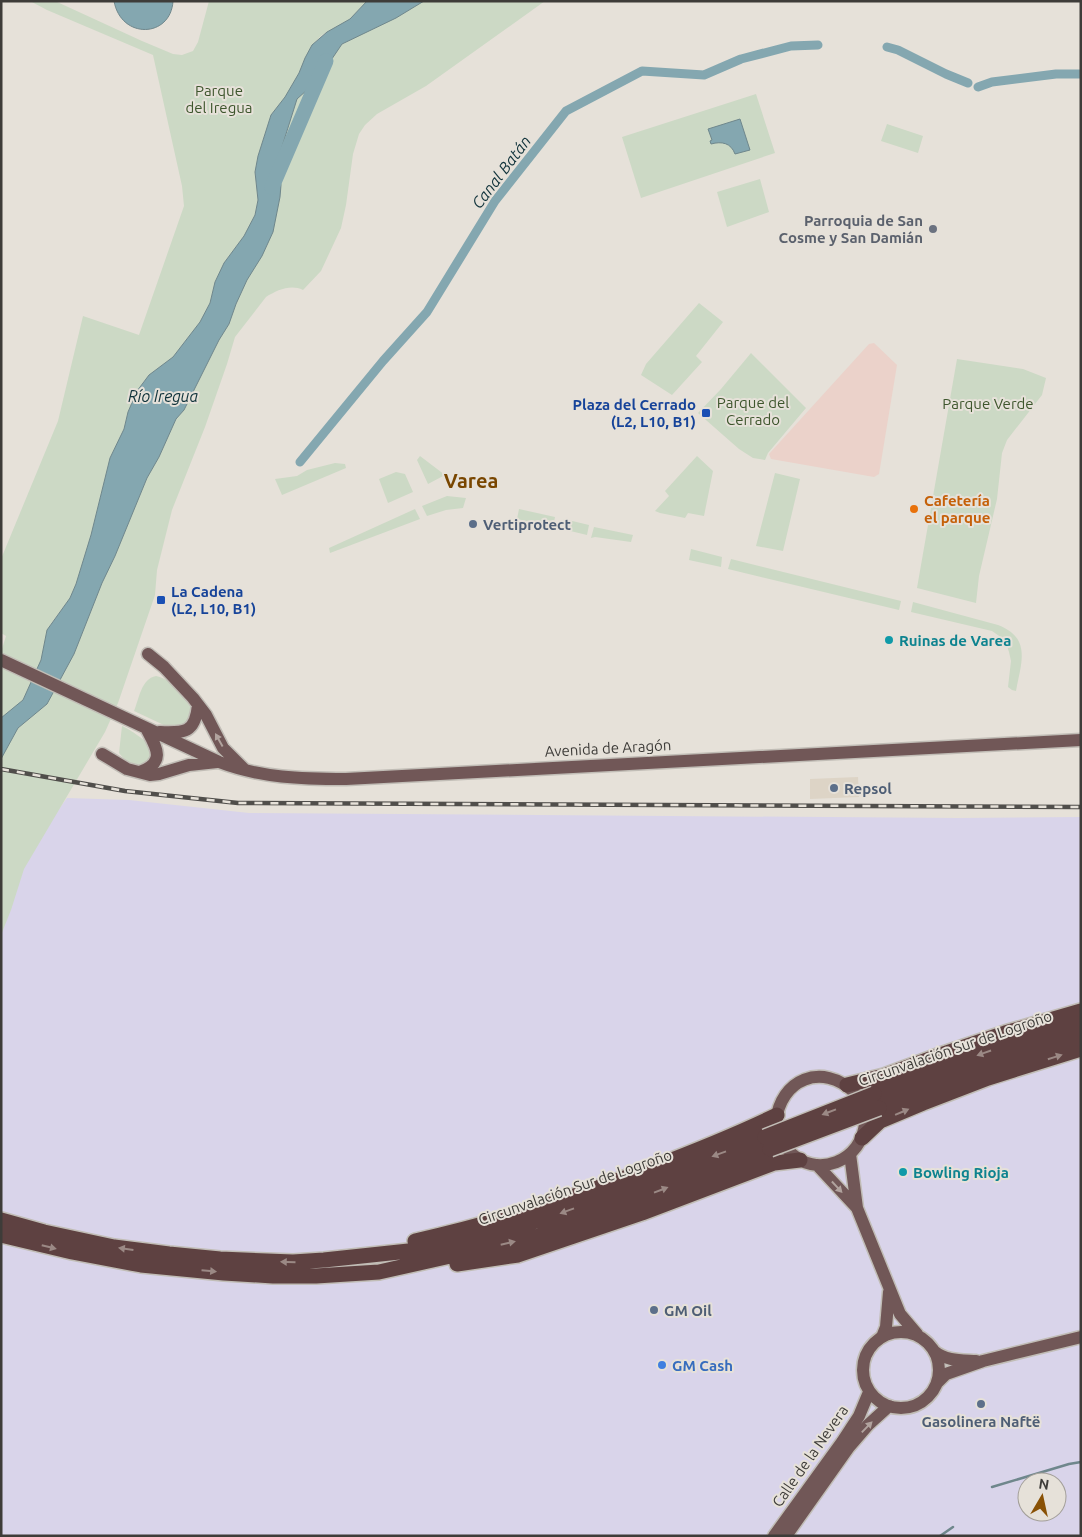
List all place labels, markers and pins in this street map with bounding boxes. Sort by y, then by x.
place label: Parroquia de San Cosme y San Damián [779,212,923,246]
marker: Parroquia de San Cosme y San Damián [927,223,939,235]
place label: Plaza del Cerrado (L2, L10, B1) [573,396,696,430]
marker: Plaza del Cerrado (L2, L10, B1) [700,407,712,419]
place label: Cafetería el parque [924,492,990,526]
marker: Cafetería el parque [908,503,920,515]
place label: Vertiprotect [483,516,571,533]
marker: Vertiprotect [467,518,479,530]
place label: La Cadena (L2, L10, B1) [171,583,256,617]
marker: La Cadena (L2, L10, B1) [155,594,167,606]
place label: Ruinas de Varea [899,632,1011,649]
marker: Ruinas de Varea [883,634,895,646]
place label: Repsol [844,780,892,797]
marker: Repsol [828,782,840,794]
place label: Bowling Rioja [913,1164,1009,1181]
marker: Bowling Rioja [897,1166,909,1178]
place label: GM Oil [664,1302,712,1319]
marker: GM Oil [648,1304,660,1316]
place label: GM Cash [672,1357,733,1374]
marker: GM Cash [656,1359,668,1371]
marker: Gasolinera Naftë [975,1398,987,1410]
place label: Gasolinera Naftë [922,1413,1040,1430]

